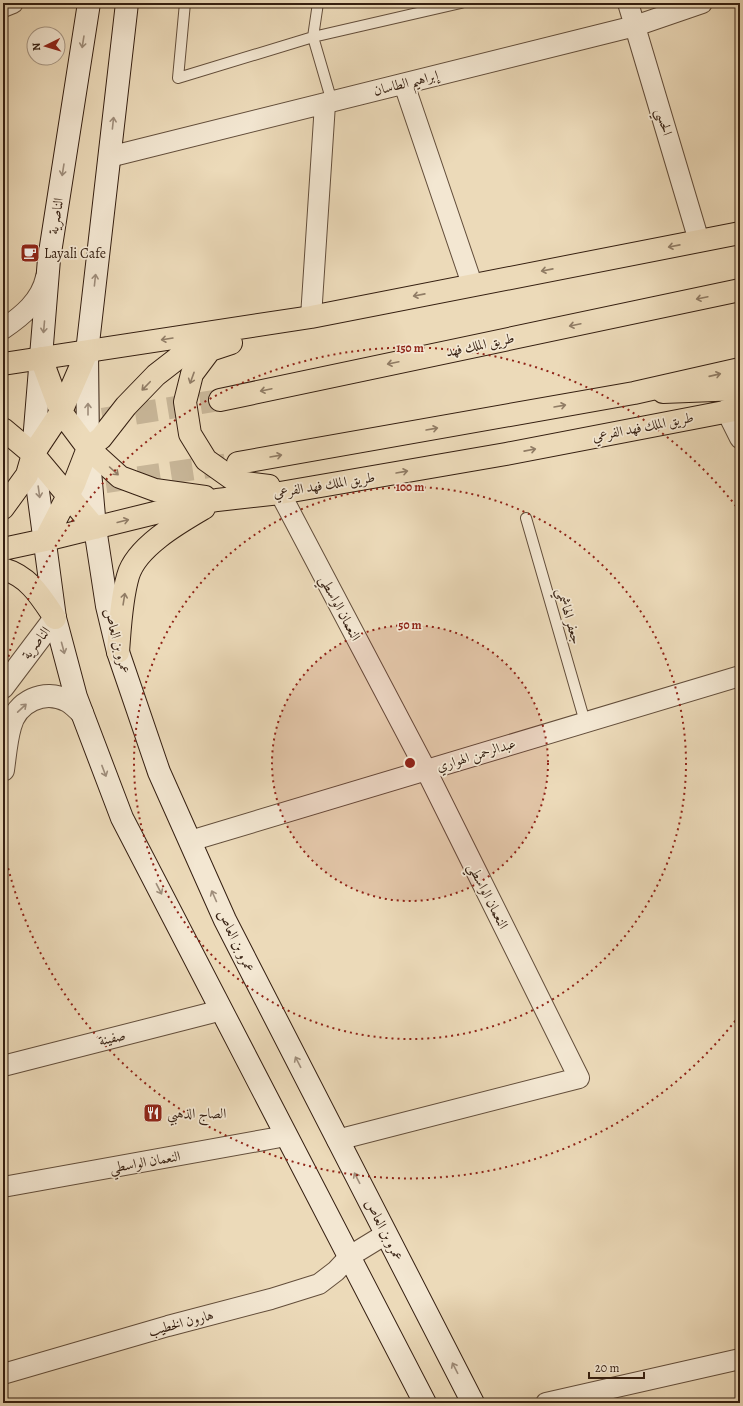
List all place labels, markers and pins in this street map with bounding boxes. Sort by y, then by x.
cafe icon: Layali Cafe [19,242,41,264]
place label: Layali Cafe [44,244,106,263]
centre of rings [403,756,417,770]
restaurant icon: الصاج الذهبي [142,1102,164,1124]
place label: الصاج الذهبي [167,1104,226,1126]

